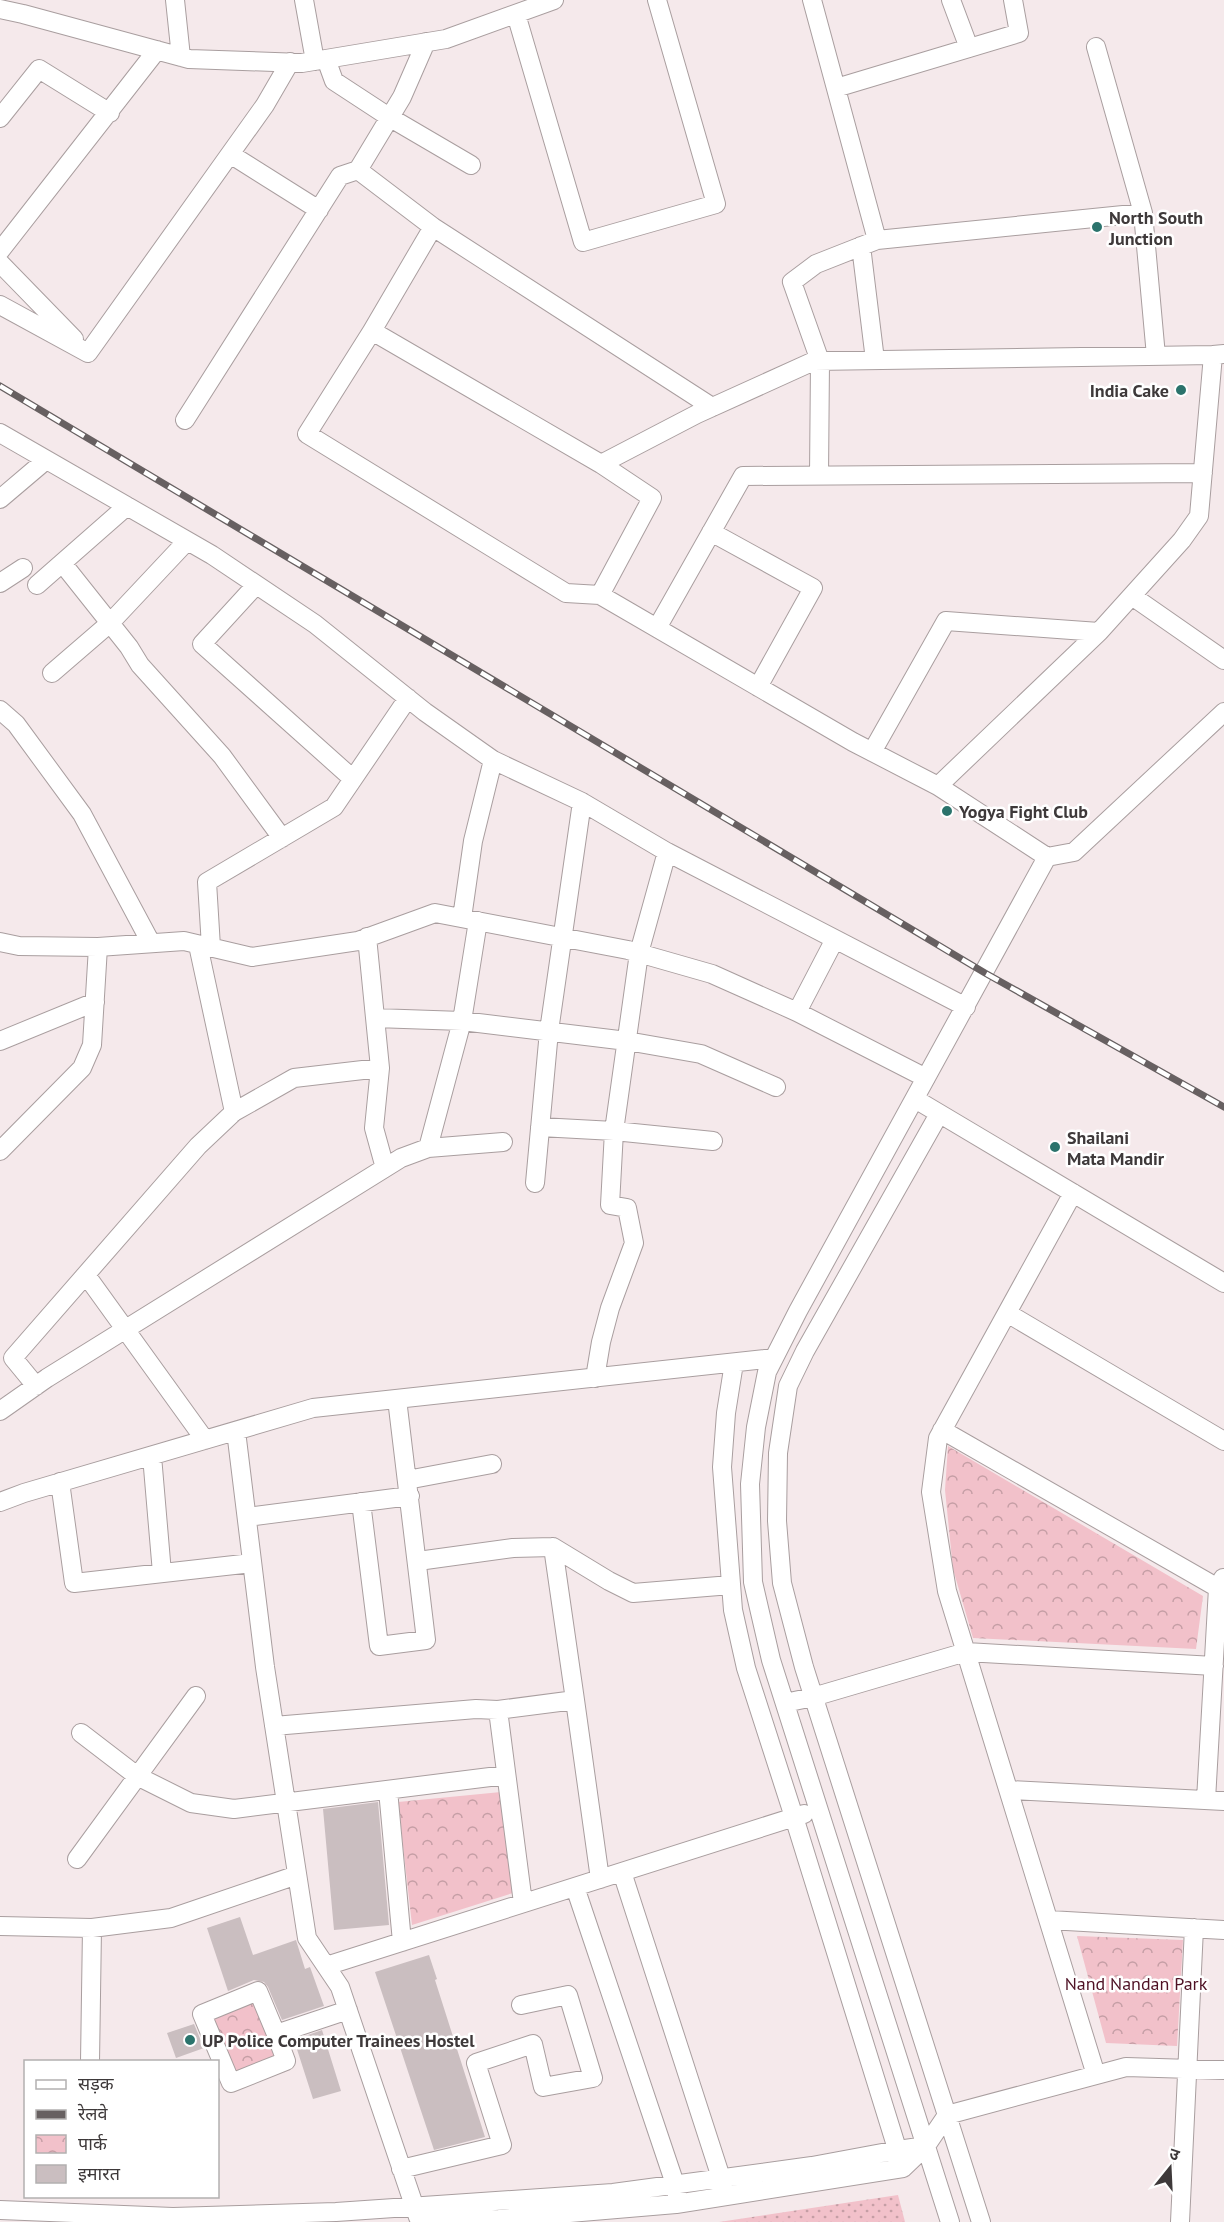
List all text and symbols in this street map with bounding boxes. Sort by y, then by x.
place label: North South Junction [1108,206,1203,250]
marker: North South Junction [1090,220,1104,234]
place label: India Cake [1090,379,1169,402]
marker: India Cake [1174,383,1188,397]
place label: Yogya Fight Club [958,800,1088,823]
marker: Yogya Fight Club [940,804,954,818]
place label: Shailani Mata Mandir [1067,1126,1165,1170]
marker: Shailani Mata Mandir [1048,1140,1062,1154]
park label: Nand Nandan Park [1065,1972,1208,1995]
place label: UP Police Computer Trainees Hostel [202,2029,475,2052]
marker: UP Police Computer Trainees Hostel [183,2033,197,2047]
legend [24,2060,219,2198]
text: सड़क [78,2072,115,2095]
text: रेलवे [77,2102,109,2125]
text: पार्क [78,2132,108,2155]
north arrow [1140,2138,1200,2198]
text: उ [1167,2143,1183,2165]
text: इमारत [78,2162,121,2185]

